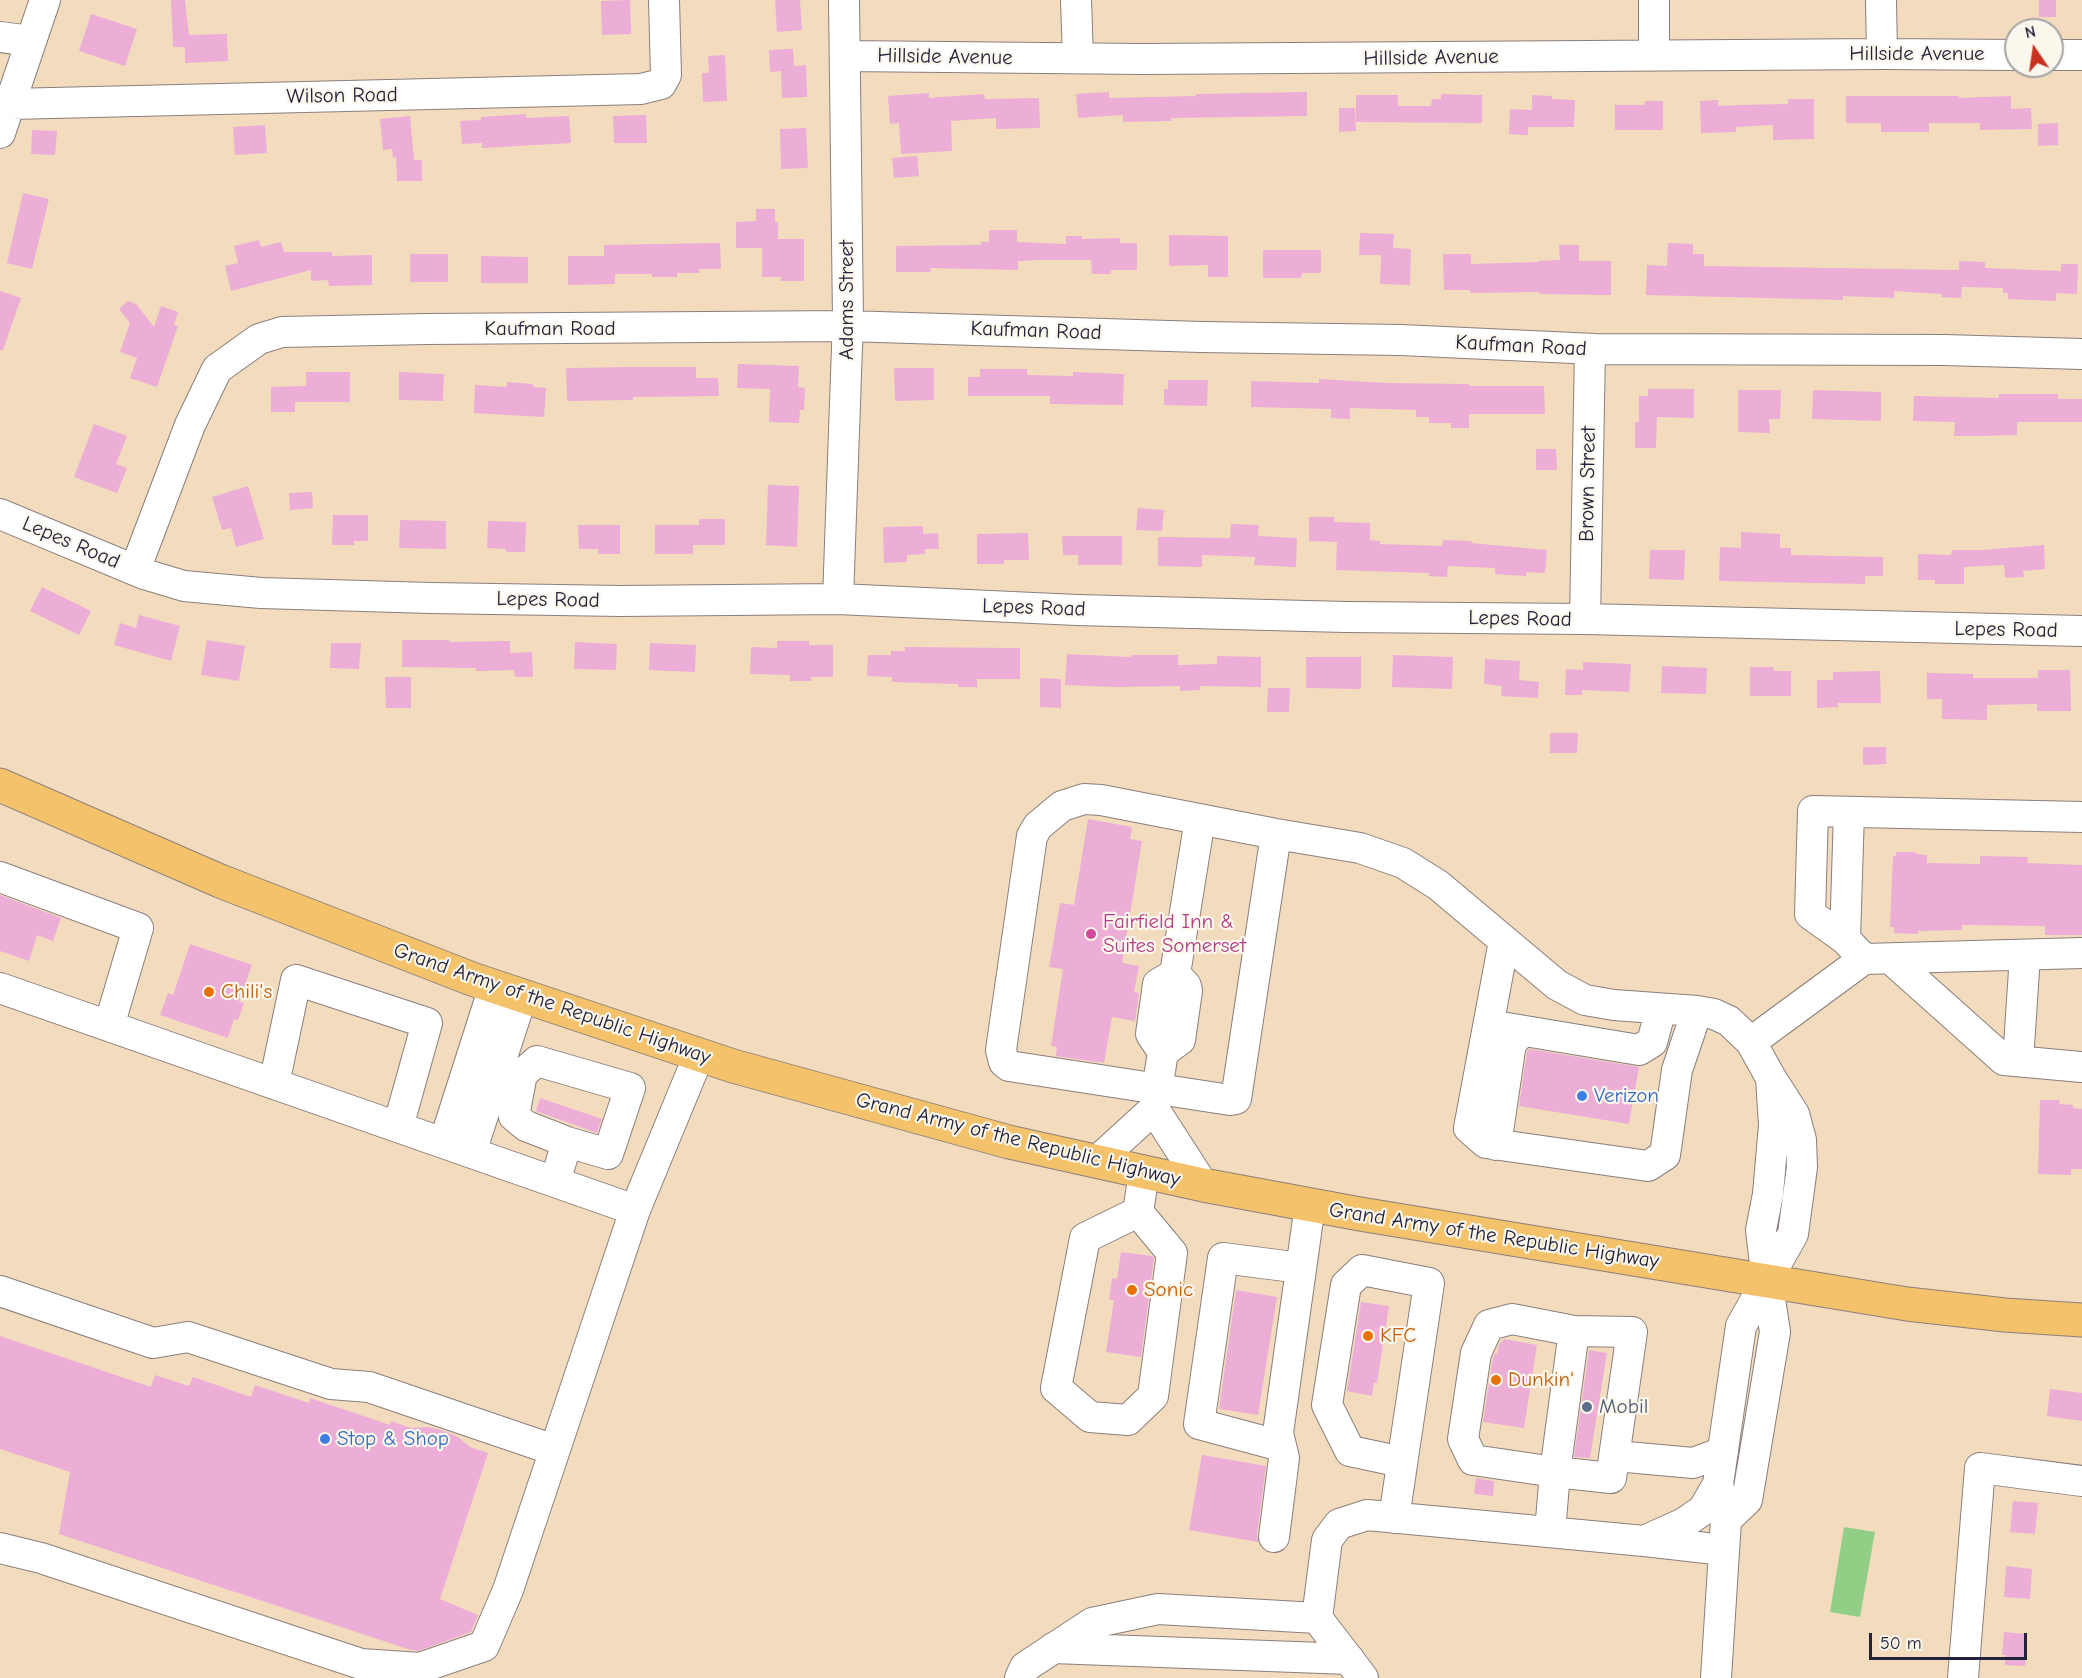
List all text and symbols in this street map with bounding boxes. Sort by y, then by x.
north arrow [2004,18,2064,78]
text: N [2023,22,2038,42]
street label: Hillside Avenue [1849,41,1985,67]
street label: Hillside Avenue [877,43,1013,71]
street label: Hillside Avenue [1363,44,1499,72]
street label: Wilson Road [286,82,398,110]
street label: Adams Street [834,240,860,360]
street label: Kaufman Road [484,316,616,342]
street label: Kaufman Road [970,316,1102,346]
street label: Kaufman Road [1455,330,1587,362]
street label: Brown Street [1574,426,1602,542]
street label: Lepes Road [18,511,124,575]
street label: Lepes Road [496,586,600,614]
street label: Lepes Road [982,594,1086,622]
street label: Lepes Road [1468,605,1572,633]
street label: Lepes Road [1954,616,2058,644]
place label: Fairfield Inn & Suites Somerset [1103,909,1246,959]
marker: Fairfield Inn & Suites Somerset [1084,927,1098,941]
street label: Grand Army of the Republic Highway [390,938,714,1070]
place label: Chili's [221,979,272,1005]
marker: Chili's [202,985,216,999]
place label: Verizon [1594,1083,1659,1109]
street label: Grand Army of the Republic Highway [853,1087,1183,1193]
marker: Verizon [1575,1089,1589,1103]
street label: Grand Army of the Republic Highway [1327,1197,1661,1275]
place label: Sonic [1144,1277,1193,1303]
marker: Sonic [1125,1283,1139,1297]
place label: KFC [1380,1323,1416,1349]
marker: KFC [1361,1329,1375,1343]
place label: Dunkin' [1508,1367,1574,1393]
marker: Dunkin' [1489,1373,1503,1387]
place label: Mobil [1599,1394,1648,1420]
marker: Mobil [1580,1400,1594,1414]
place label: Stop & Shop [337,1426,449,1452]
marker: Stop & Shop [318,1432,332,1446]
scale bar [1872,1621,2030,1659]
text: 50 m [1880,1633,1922,1654]

